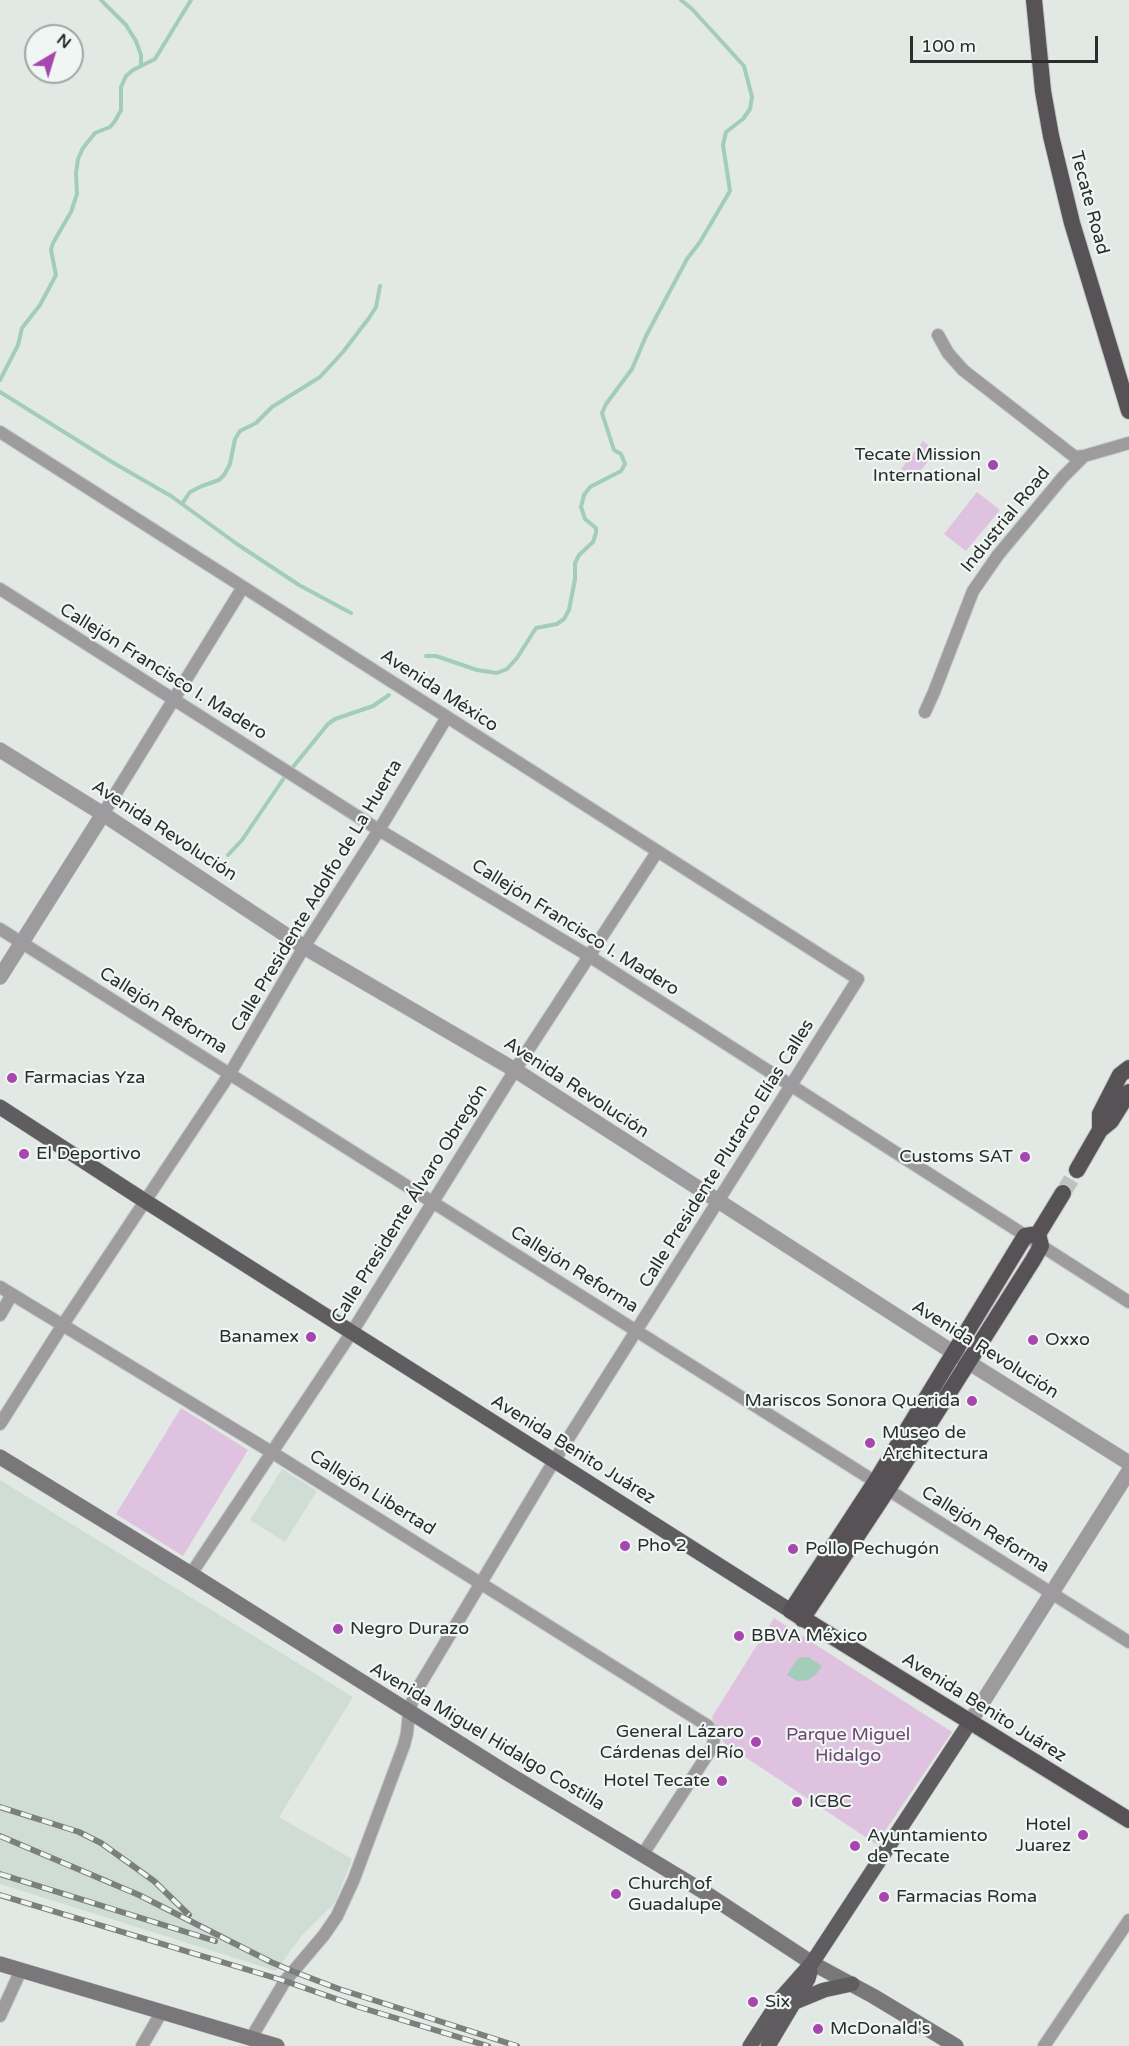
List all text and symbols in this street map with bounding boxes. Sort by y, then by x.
north arrow [24,24,84,84]
scale bar [913,24,1100,62]
text: N [53,30,75,53]
text: 100 m [921,35,976,57]
street label: Tecate Road [1065,149,1113,257]
place label: Tecate Mission International [855,444,981,486]
marker: Tecate Mission International [986,458,1000,472]
street label: Industrial Road [957,463,1055,577]
street label: Callejón Francisco I. Madero [55,599,271,745]
street label: Avenida México [376,645,502,737]
street label: Calle Presidente Adolfo de La Huerta [227,756,407,1036]
street label: Avenida Revolución [87,776,241,886]
street label: Callejón Francisco I. Madero [467,855,683,1001]
street label: Callejón Reforma [95,963,231,1059]
street label: Calle Presidente Plutarco Elías Calles [635,1016,819,1292]
street label: Avenida Revolución [499,1033,653,1143]
place label: Farmacias Yza [24,1067,145,1089]
marker: Farmacias Yza [5,1071,19,1085]
street label: Calle Presidente Álvaro Obregón [327,1081,493,1327]
place label: El Deportivo [36,1143,141,1165]
place label: Customs SAT [899,1146,1013,1168]
marker: El Deportivo [17,1147,31,1161]
marker: Customs SAT [1018,1150,1032,1164]
street label: Callejón Reforma [506,1222,642,1318]
street label: Avenida Revolución [908,1296,1062,1404]
place label: Banamex [219,1326,299,1348]
place label: Oxxo [1045,1329,1090,1351]
marker: Banamex [304,1330,318,1344]
marker: Oxxo [1026,1333,1040,1347]
place label: Mariscos Sonora Querida [745,1390,960,1412]
street label: Avenida Benito Juárez [487,1391,659,1509]
marker: Mariscos Sonora Querida [965,1394,979,1408]
place label: Museo de Architectura [882,1422,988,1464]
marker: Museo de Architectura [863,1436,877,1450]
street label: Callejón Libertad [305,1446,439,1540]
street label: Callejón Reforma [917,1482,1053,1578]
place label: Pho 2 [637,1535,687,1557]
place label: Pollo Pechugón [805,1538,939,1560]
marker: Pho 2 [618,1539,632,1553]
marker: Pollo Pechugón [786,1542,800,1556]
place label: Negro Durazo [350,1618,469,1640]
marker: Negro Durazo [331,1622,345,1636]
place label: BBVA México [751,1625,867,1647]
marker: BBVA México [732,1629,746,1643]
street label: Avenida Benito Juárez [898,1649,1070,1767]
street label: Avenida Miguel Hidalgo Costilla [366,1658,608,1816]
place label: General Lázaro Cárdenas del Río [600,1721,744,1764]
park label: Parque Miguel Hidalgo [786,1724,910,1766]
marker: General Lázaro Cárdenas del Río [749,1735,763,1749]
place label: Hotel Tecate [603,1770,710,1792]
marker: Hotel Tecate [715,1774,729,1788]
place label: ICBC [809,1791,852,1813]
marker: ICBC [790,1795,804,1809]
place label: Hotel Juarez [1016,1814,1071,1856]
place label: Ayuntamiento de Tecate [867,1825,988,1868]
marker: Hotel Juarez [1076,1828,1090,1842]
marker: Ayuntamiento de Tecate [848,1839,862,1853]
place label: Church of Guadalupe [628,1873,721,1916]
place label: Farmacias Roma [896,1886,1037,1908]
marker: Church of Guadalupe [609,1887,623,1901]
marker: Farmacias Roma [877,1890,891,1904]
place label: Six [765,1991,790,2013]
marker: Six [746,1995,760,2009]
place label: McDonald's [830,2018,930,2040]
marker: McDonald's [811,2022,825,2036]

